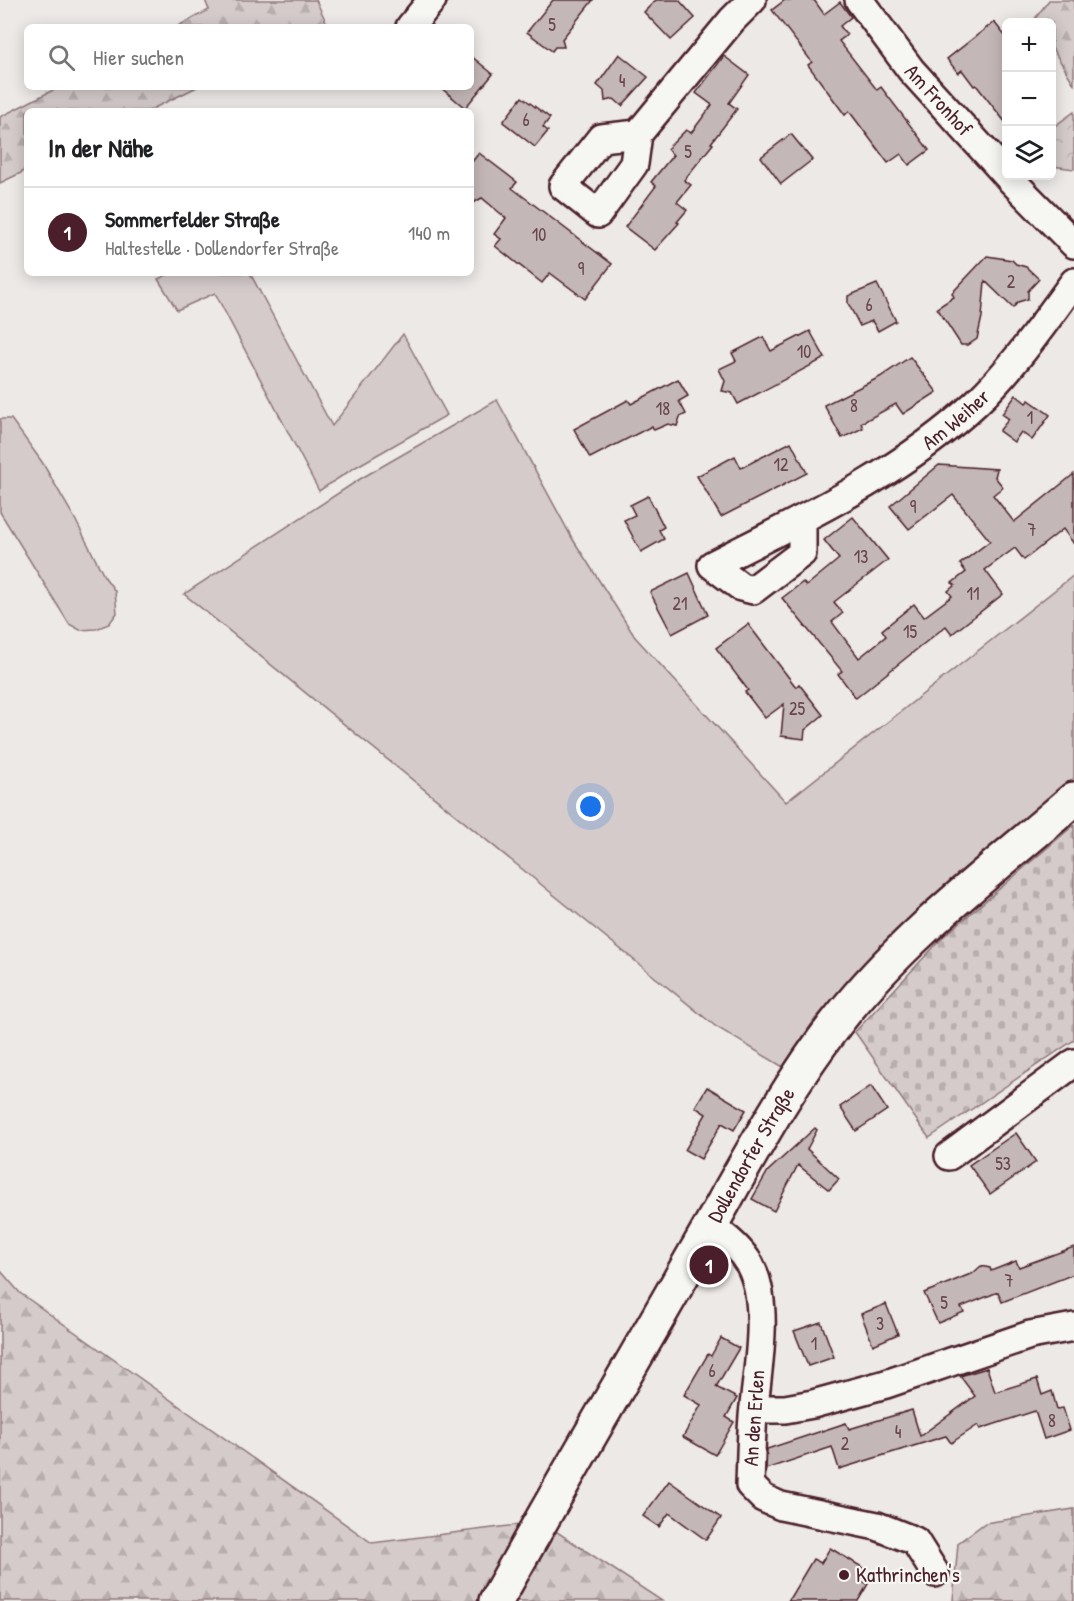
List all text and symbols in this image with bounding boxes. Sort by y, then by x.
house number: 5 [548,12,556,37]
map controls [1002,18,1056,180]
button: + [1002,18,1056,72]
search box [24,24,474,90]
icon: search [45,41,78,74]
text: Hier suchen [93,42,184,72]
street label: Am Fronhof [898,57,979,143]
house number: 4 [619,68,626,93]
button: − [1002,72,1056,126]
house number: 6 [522,107,530,132]
button: layers [1002,126,1056,180]
text: In der Nähe [48,130,154,165]
house number: 5 [684,139,692,164]
text: Sommerfelder Straße [105,204,280,234]
text: 1 [64,219,71,246]
text: 140 m [408,219,450,246]
house number: 10 [532,222,546,247]
text: Haltestelle · Dollendorfer Straße [105,234,339,261]
house number: 9 [578,256,585,281]
house number: 2 [1007,269,1016,294]
house number: 6 [865,292,873,317]
house number: 10 [797,339,811,364]
street label: Am Weiher [916,382,996,456]
house number: 8 [850,393,858,418]
house number: 18 [656,396,670,421]
house number: 1 [1027,405,1033,430]
house number: 12 [774,452,789,477]
house number: 9 [910,494,917,519]
house number: 7 [1028,517,1037,542]
house number: 13 [854,544,868,569]
house number: 11 [966,581,980,606]
house number: 21 [673,591,687,616]
house number: 15 [903,619,917,644]
house number: 25 [789,696,805,721]
your location [576,792,605,821]
street label: Dollendorfer Straße [700,1081,801,1227]
house number: 53 [995,1151,1011,1176]
pin: 1 [690,1242,728,1288]
house number: 7 [1005,1268,1014,1293]
house number: 5 [940,1290,948,1315]
house number: 3 [876,1311,884,1336]
house number: 1 [811,1331,817,1356]
house number: 6 [708,1358,716,1383]
street label: An den Erlen [736,1369,771,1467]
house number: 8 [1048,1408,1056,1433]
house number: 4 [895,1419,902,1444]
house number: 2 [841,1431,850,1456]
place label: Kathrinchen's [856,1560,960,1589]
marker: Kathrinchen's [837,1568,851,1582]

